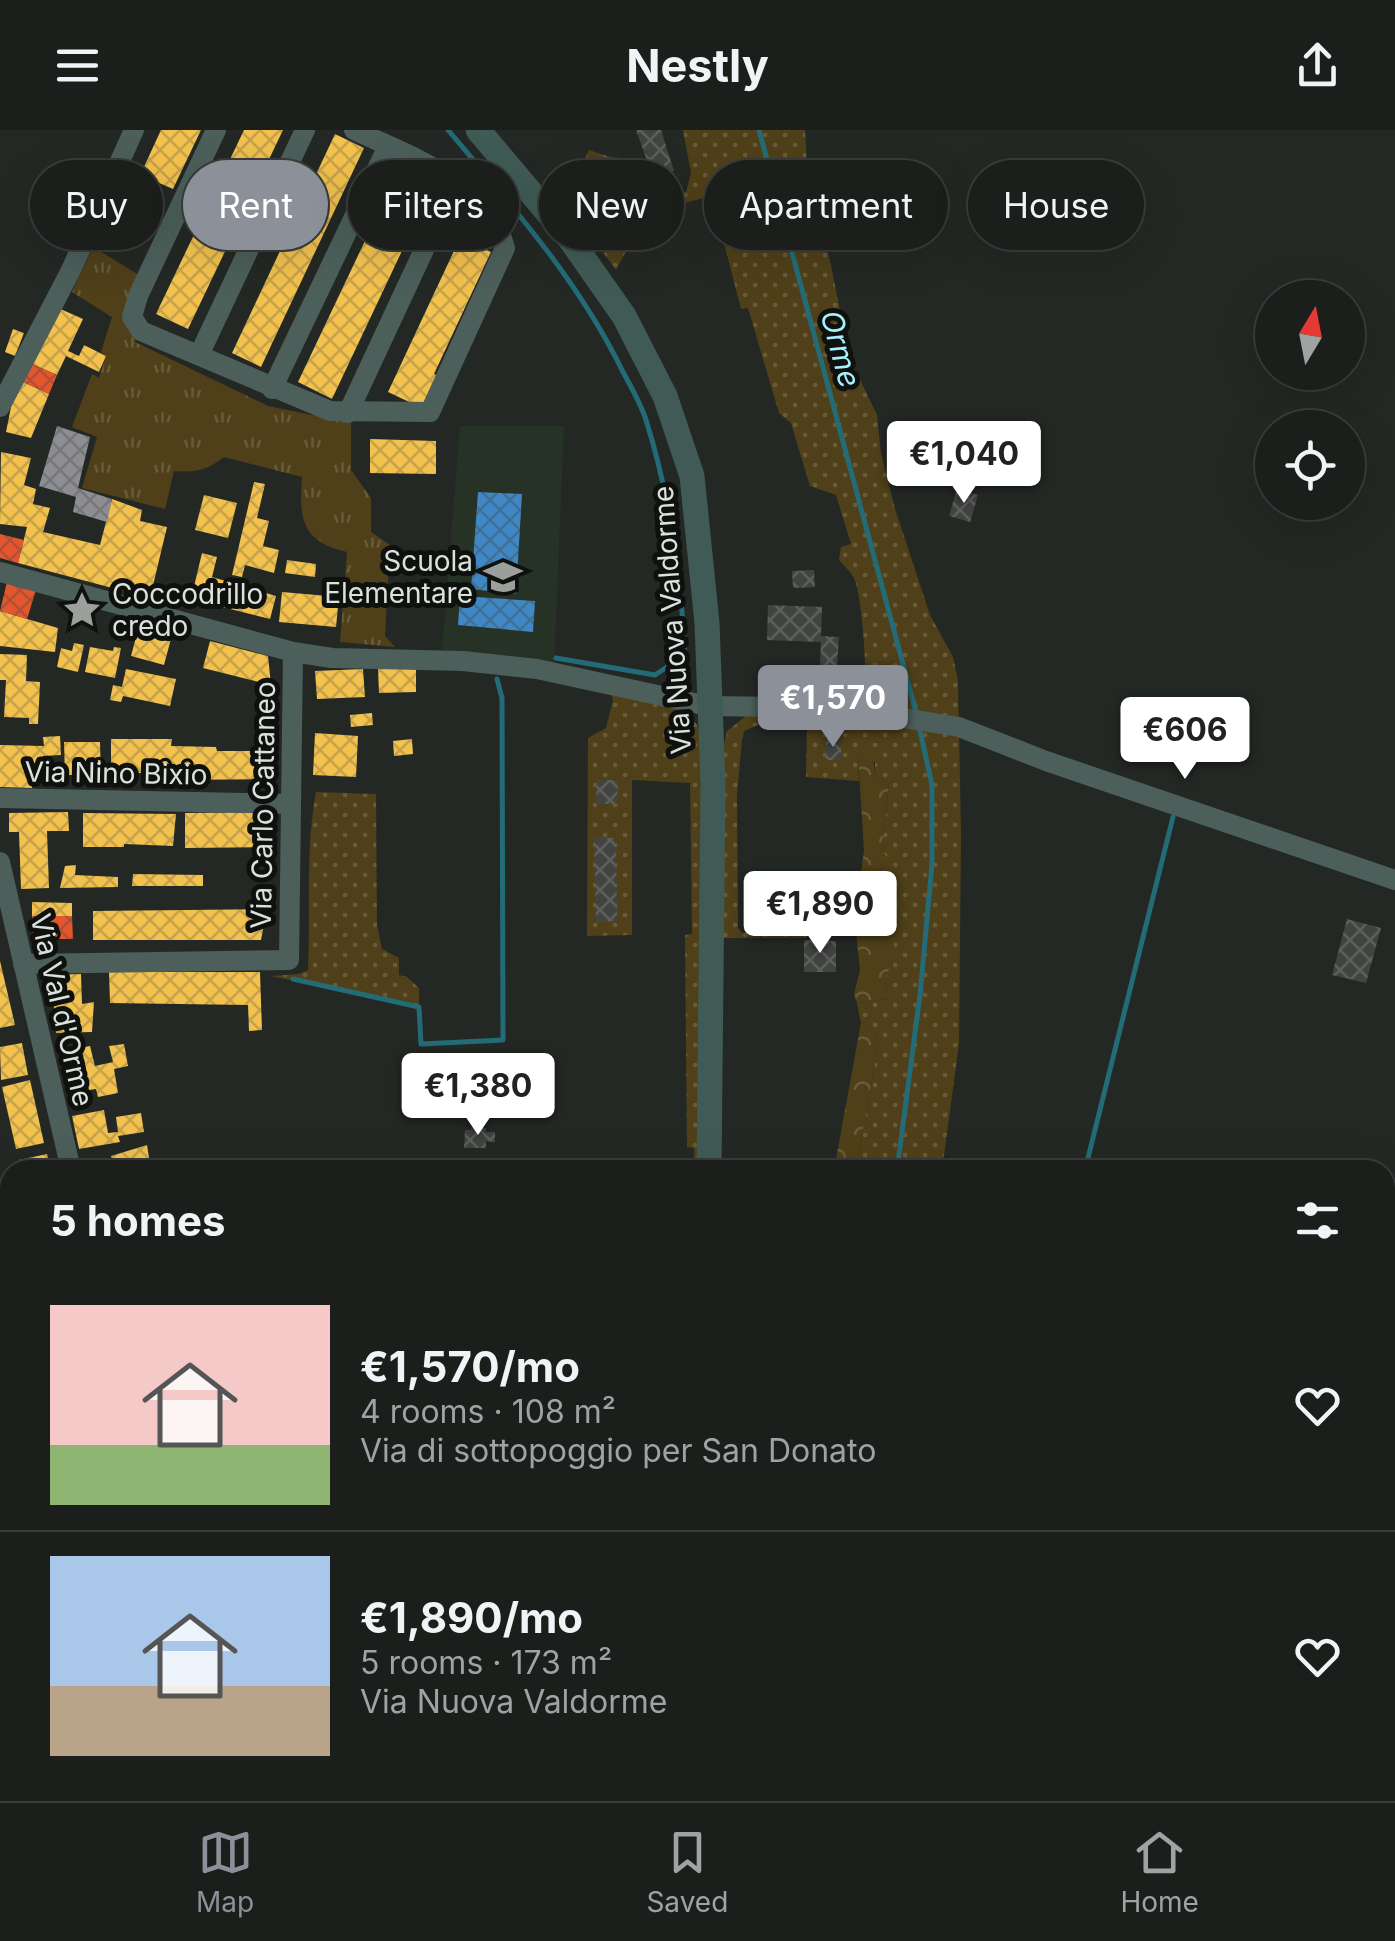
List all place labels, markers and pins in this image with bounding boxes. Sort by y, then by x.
pin: €1,040 [883,421,1045,506]
place label: Scuola Elementare [324,544,473,610]
school or university icon: Scuola Elementare [482,556,524,598]
place label: Coccodrillo credo [112,577,263,643]
place icon: Coccodrillo credo [61,589,103,631]
pin: €1,570 [752,665,914,750]
pin: €606 [1126,697,1244,782]
pin: €1,890 [739,871,901,956]
pin: €1,380 [397,1053,559,1138]

